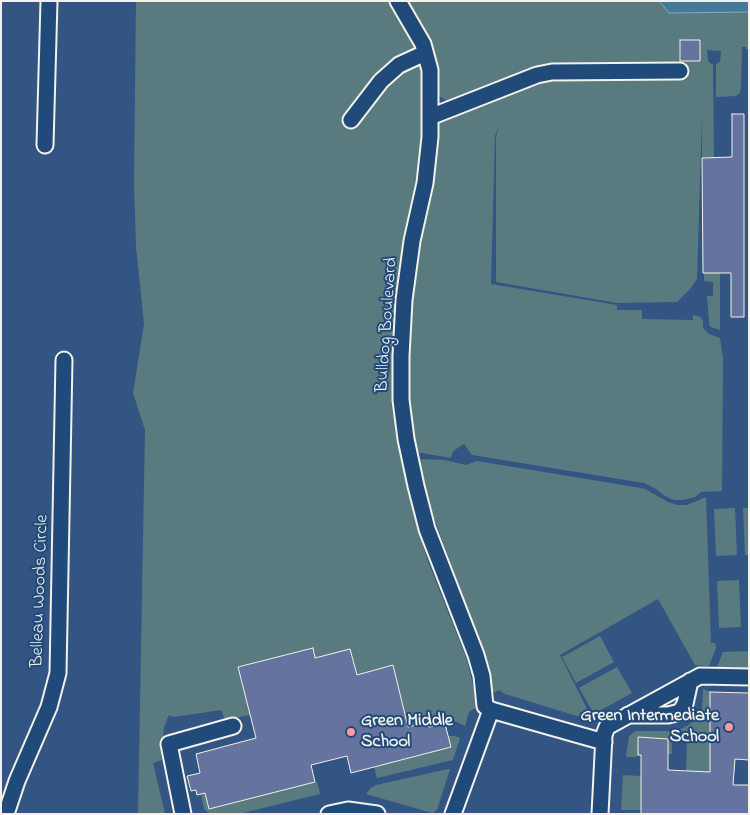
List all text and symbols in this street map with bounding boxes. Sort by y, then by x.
street label: Bulldog Boulevard [372,257,404,393]
street label: Belleau Woods Circle [28,514,54,668]
place label: Green Intermediate School [581,706,719,749]
place label: Green Middle School [361,711,453,754]
marker: Green Intermediate School [723,721,735,733]
marker: Green Middle School [345,726,357,738]

